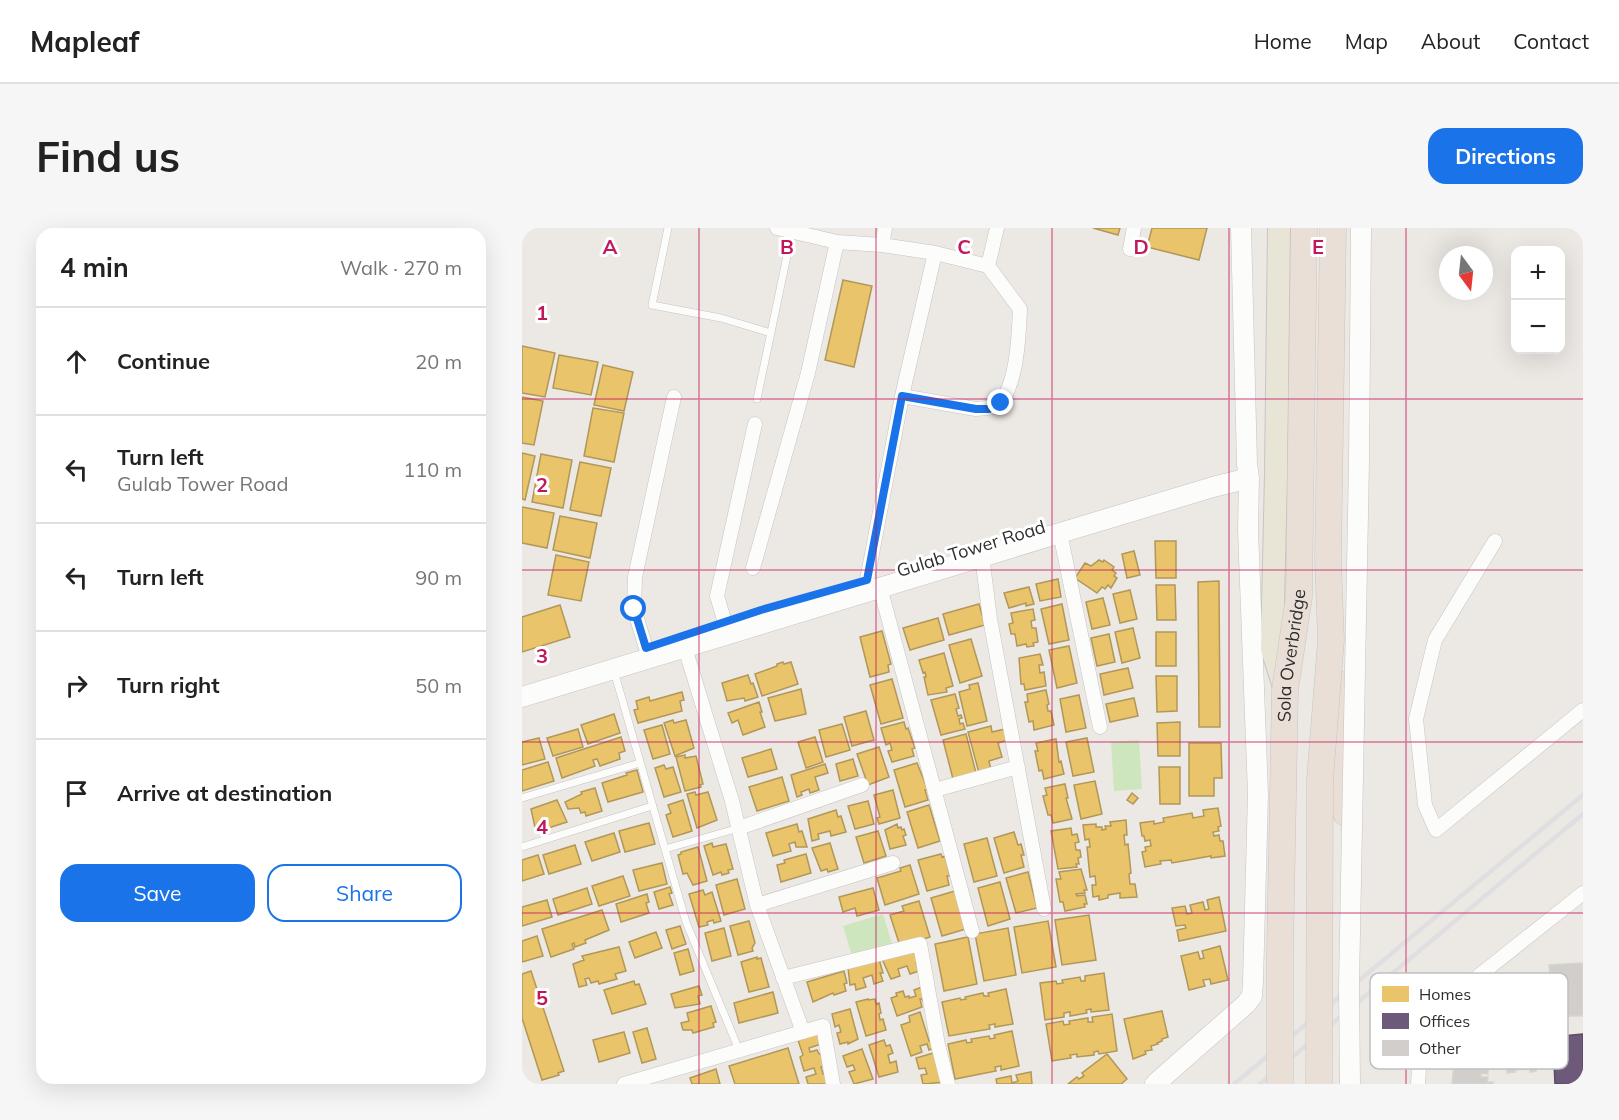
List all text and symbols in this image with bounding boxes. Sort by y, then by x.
text: Mapleaf [30,24,139,59]
text: Home [1254,28,1312,54]
text: Map [1345,28,1388,54]
text: About [1421,28,1480,54]
text: Contact [1513,28,1589,54]
button: Directions [1428,128,1583,184]
text: Find us [36,130,180,183]
text: A [603,234,618,259]
text: B [780,234,794,259]
text: C [957,234,971,259]
text: D [1133,234,1149,259]
text: E [1312,234,1324,259]
north arrow [1439,246,1493,300]
map controls [1511,246,1565,354]
button: + [1511,246,1565,300]
text: 4 min [60,251,129,284]
text: Walk · 270 m [340,255,462,280]
text: 1 [536,300,548,325]
button: − [1511,300,1565,354]
icon: ahead [60,345,93,378]
text: Continue [117,347,210,375]
text: 20 m [415,349,462,374]
route end [987,389,1013,415]
text: Turn left [117,443,204,471]
icon: left [60,453,93,486]
text: 110 m [403,457,462,482]
text: Gulab Tower Road [117,471,289,496]
text: 2 [536,472,548,497]
street label: Gulab Tower Road [894,515,1048,582]
icon: left [60,561,93,594]
text: Turn left [117,563,204,591]
text: 90 m [415,565,462,590]
street label: Sola Overbridge [1272,589,1310,722]
route start [620,595,646,621]
text: 3 [536,643,548,668]
icon: right [60,669,93,702]
text: Turn right [117,671,220,699]
text: 50 m [415,673,462,698]
icon: arrive [60,777,93,810]
text: Arrive at destination [117,779,332,807]
text: 4 [536,814,548,839]
button: Save [60,864,255,922]
button: Share [267,864,462,922]
legend [1370,973,1568,1069]
text: Homes [1419,984,1471,1004]
text: 5 [536,985,548,1010]
text: Offices [1419,1011,1470,1031]
text: Other [1419,1038,1461,1058]

